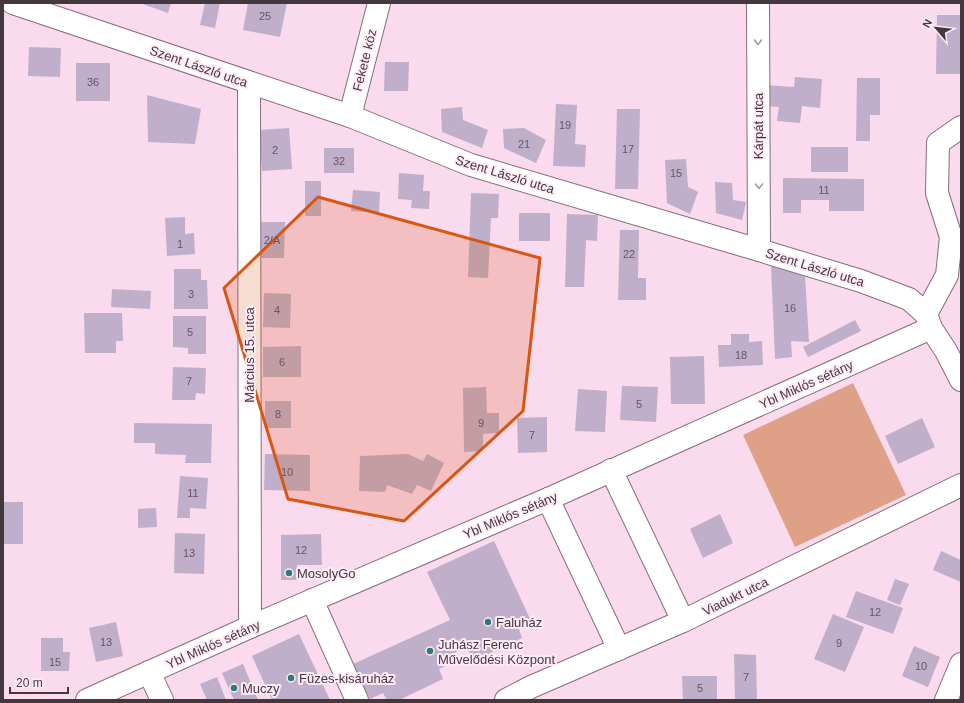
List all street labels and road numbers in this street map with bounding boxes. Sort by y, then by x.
street label: Fekete köz [350,27,379,93]
street label: Szent László utca [148,43,251,91]
street label: Kárpát utca [751,92,766,159]
street label: Szent László utca [454,152,557,197]
street label: Szent László utca [764,245,867,290]
street label: Március 15. utca [242,307,257,403]
street label: Ybl Miklós sétány [757,357,856,412]
street label: Ybl Miklós sétány [461,489,560,542]
street label: Viadukt utca [700,574,771,619]
street label: Ybl Miklós sétány [164,617,263,672]

